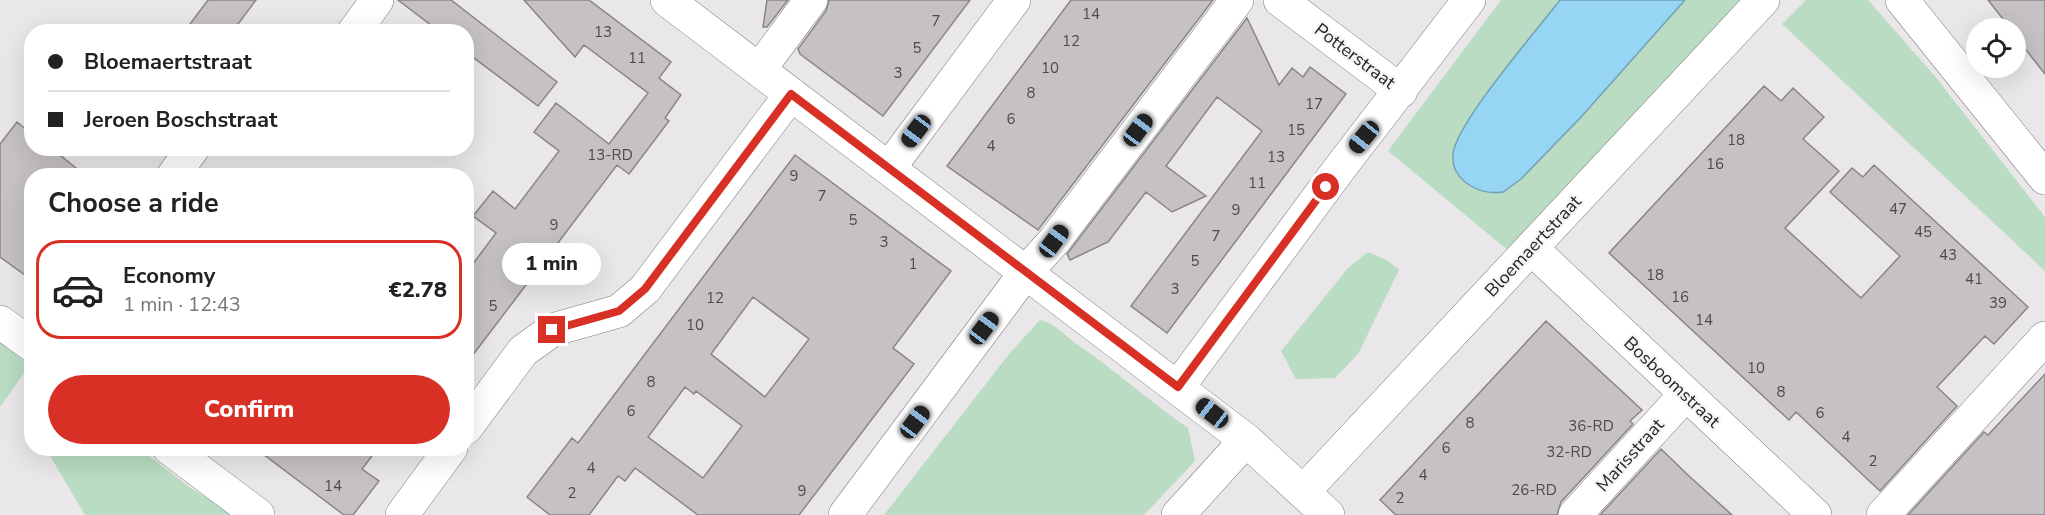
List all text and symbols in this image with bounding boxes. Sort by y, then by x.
house number: 14 [1082,4,1100,24]
house number: 7 [931,11,941,31]
street label: Potterstraat [1310,18,1401,95]
map controls [1966,18,2026,78]
button: locate [1966,18,2026,78]
house number: 13 [594,22,612,42]
house number: 12 [1062,31,1080,51]
house number: 5 [912,38,922,58]
text: Bloemaertstraat [84,47,252,77]
house number: 11 [628,48,646,68]
house number: 10 [1041,58,1059,78]
house number: 3 [893,63,903,83]
house number: 8 [1026,83,1036,103]
house number: 17 [1305,94,1323,114]
text: Jeroen Boschstraat [84,105,278,135]
house number: 6 [1006,109,1016,129]
car [1120,110,1156,150]
car [898,111,934,151]
car [1346,117,1382,157]
house number: 15 [1287,120,1305,140]
house number: 18 [1727,130,1745,150]
house number: 4 [986,136,996,156]
house number: 13-RD [587,145,633,165]
house number: 13 [1267,147,1285,167]
house number: 16 [1706,154,1724,174]
house number: 9 [789,166,799,186]
house number: 11 [1248,173,1266,193]
route start [1312,173,1339,200]
text: Choose a ride [48,185,219,222]
house number: 7 [817,186,827,206]
street label: Bloemaertstraat [1479,189,1587,302]
house number: 47 [1889,199,1907,219]
house number: 9 [1231,200,1241,220]
house number: 5 [848,210,858,230]
house number: 9 [549,215,559,235]
car [1036,221,1072,261]
house number: 45 [1914,222,1932,242]
house number: 7 [1211,226,1221,246]
house number: 3 [879,232,889,252]
callout: 1 min [502,243,602,285]
house number: 43 [1939,245,1957,265]
text: 1 min [525,250,578,277]
house number: 5 [1190,251,1200,271]
house number: 1 [908,254,918,274]
text: Economy [123,261,215,291]
icon: car [51,263,105,317]
house number: 18 [1646,265,1664,285]
house number: 41 [1965,269,1983,289]
text: €2.78 [388,275,447,305]
house number: 3 [1170,279,1180,299]
house number: 16 [1671,287,1689,307]
house number: 12 [706,288,724,308]
text: 1 min · 12:43 [123,291,241,318]
house number: 39 [1989,293,2007,313]
house number: 5 [488,296,498,316]
car [966,308,1002,348]
house number: 14 [1695,310,1713,330]
house number: 10 [686,315,704,335]
route end [538,316,565,343]
street label: Bosboomstraat [1619,331,1726,433]
house number: 10 [1747,358,1765,378]
house number: 8 [646,372,656,392]
button: Confirm [48,375,450,444]
house number: 8 [1776,382,1786,402]
car [1192,395,1232,431]
house number: 6 [626,401,636,421]
car [897,402,933,442]
house number: 6 [1815,403,1825,423]
house number: 8 [1465,413,1475,433]
street label: Marisstraat [1591,413,1670,497]
house number: 36-RD [1568,416,1614,436]
house number: 4 [1841,427,1851,447]
house number: 6 [1441,438,1451,458]
house number: 32-RD [1546,442,1592,462]
house number: 2 [1868,451,1878,471]
house number: 4 [586,458,596,478]
house number: 4 [1418,465,1428,485]
house number: 14 [324,476,342,496]
house number: 26-RD [1511,480,1557,500]
house number: 9 [797,481,807,501]
house number: 2 [567,483,577,503]
house number: 2 [1395,488,1405,508]

